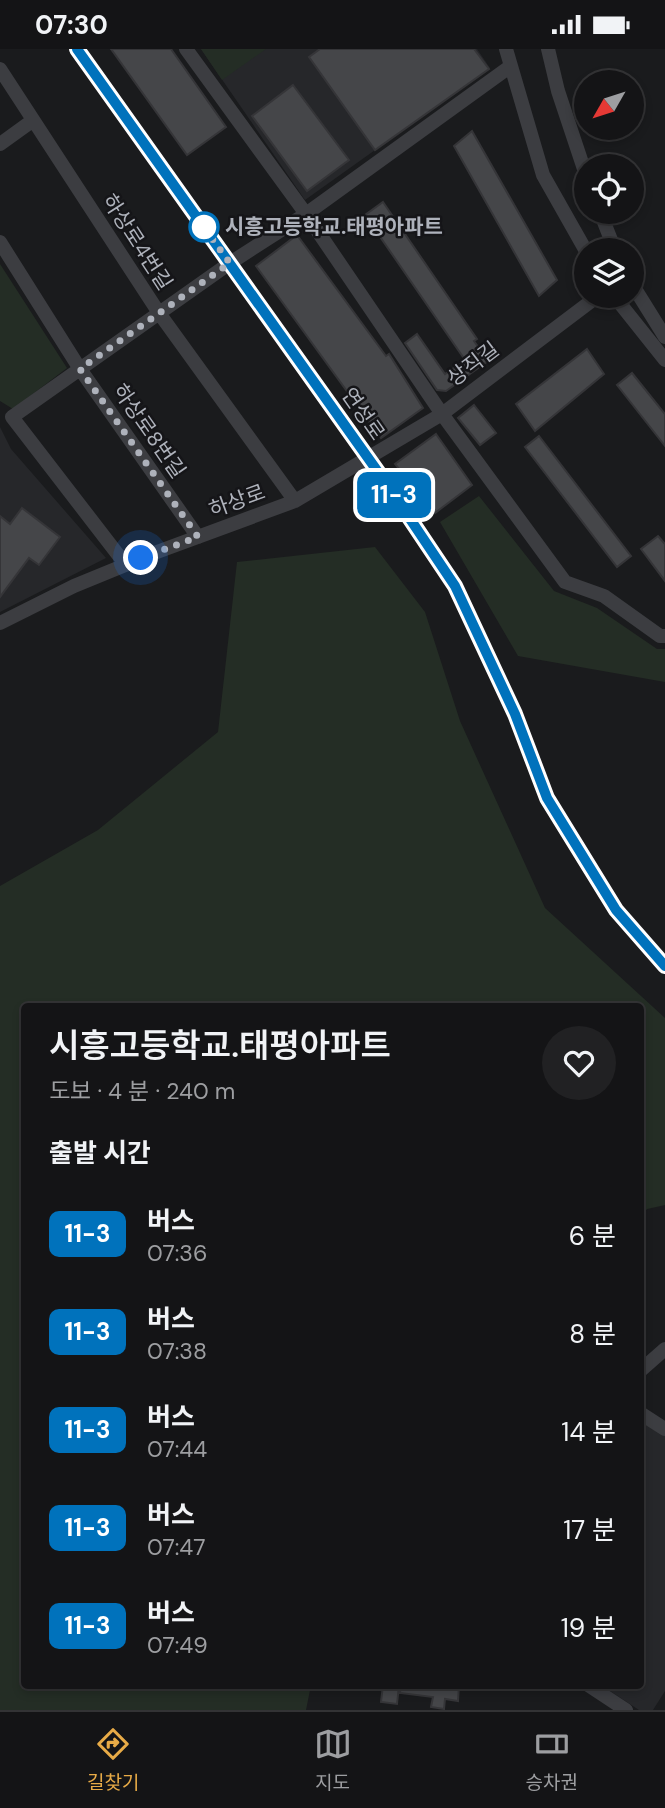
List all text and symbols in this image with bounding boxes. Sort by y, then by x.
text: 07:30 [35,8,108,42]
north arrow [574,70,644,140]
map controls [574,70,644,308]
button: locate [574,154,644,224]
street label: 하상로4번길 [95,189,179,295]
marker: 시흥고등학교.태평아파트 [189,212,219,242]
place label: 시흥고등학교.태평아파트 [225,213,443,241]
button: layers [574,238,644,308]
street label: 상직길 [441,335,505,393]
street label: 하상로8번길 [106,378,192,484]
street label: 연성로 [335,382,391,446]
line badge: 11-3 [345,472,443,518]
street label: 하상로 [205,478,269,524]
text: 11-3 [371,479,417,510]
your location [123,540,158,575]
text: 시흥고등학교.태평아파트 [49,1024,391,1067]
button: heart [542,1026,616,1100]
text: 도보 · 4 분 · 240 m [49,1076,235,1106]
text: 출발 시간 [49,1136,151,1170]
text: 버스 [147,1204,195,1238]
text: 11-3 [65,1218,110,1249]
text: 6 분 [569,1219,616,1253]
text: 07:36 [147,1238,207,1268]
text: 버스 [147,1302,195,1336]
text: 11-3 [65,1316,110,1347]
text: 8 분 [569,1317,616,1351]
text: 07:38 [147,1336,207,1366]
text: 버스 [147,1400,195,1434]
text: 11-3 [65,1414,110,1445]
text: 14 분 [561,1415,616,1449]
text: 07:44 [147,1434,207,1464]
text: 버스 [147,1498,195,1532]
text: 11-3 [65,1512,110,1543]
text: 17 분 [563,1513,616,1547]
text: 07:47 [147,1532,206,1562]
text: 버스 [147,1596,195,1630]
text: 11-3 [65,1610,110,1641]
text: 19 분 [561,1611,616,1645]
text: 07:49 [147,1630,208,1660]
tab: 길찾기 [87,1725,139,1795]
tab: 지도 [314,1725,352,1795]
tab: 승차권 [526,1725,578,1795]

